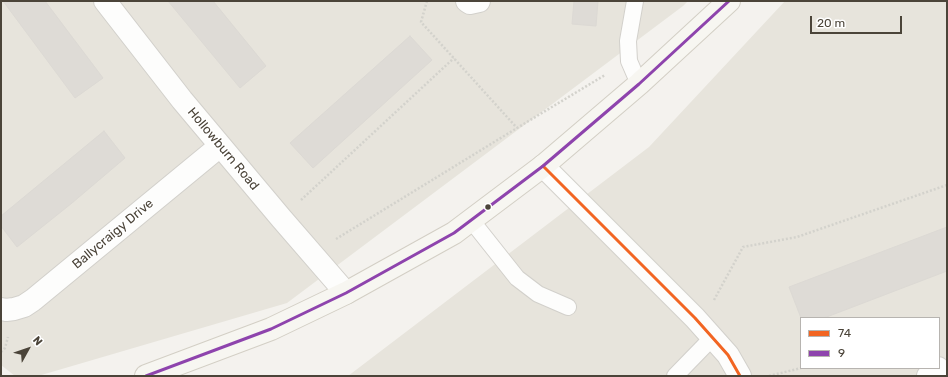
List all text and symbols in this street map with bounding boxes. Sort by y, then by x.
scale bar [812,8,904,34]
text: 20 m [817,16,845,30]
street label: Hollowburn Road [184,104,262,194]
street label: Ballycraigy Drive [69,196,157,272]
unlabelled marker [483,202,493,212]
legend [800,317,940,369]
text: 74 [838,326,851,340]
north arrow [8,329,48,369]
text: N [30,334,45,348]
text: 9 [838,346,845,360]

